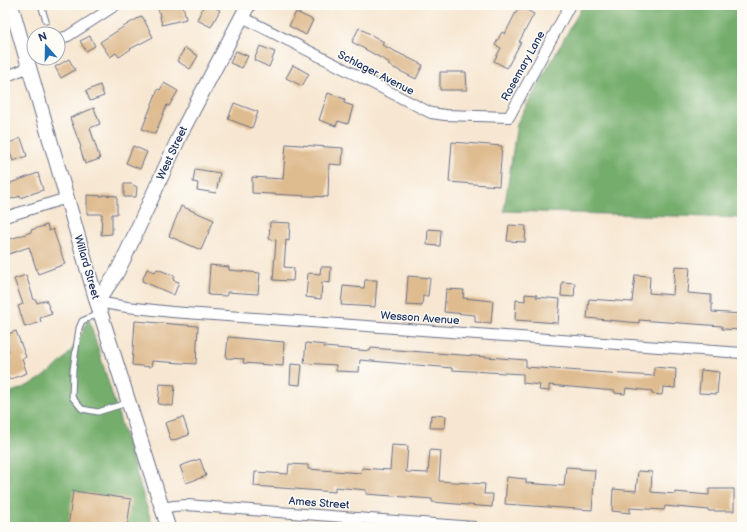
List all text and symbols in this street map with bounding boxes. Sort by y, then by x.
north arrow [26,26,66,66]
street label: Rosemary Lane [498,28,548,103]
text: N [37,30,49,45]
street label: Schlager Avenue [336,48,417,98]
street label: West Street [154,124,190,182]
street label: Willard Street [72,233,103,301]
street label: Wesson Avenue [380,309,460,327]
street label: Ames Street [288,494,350,512]

